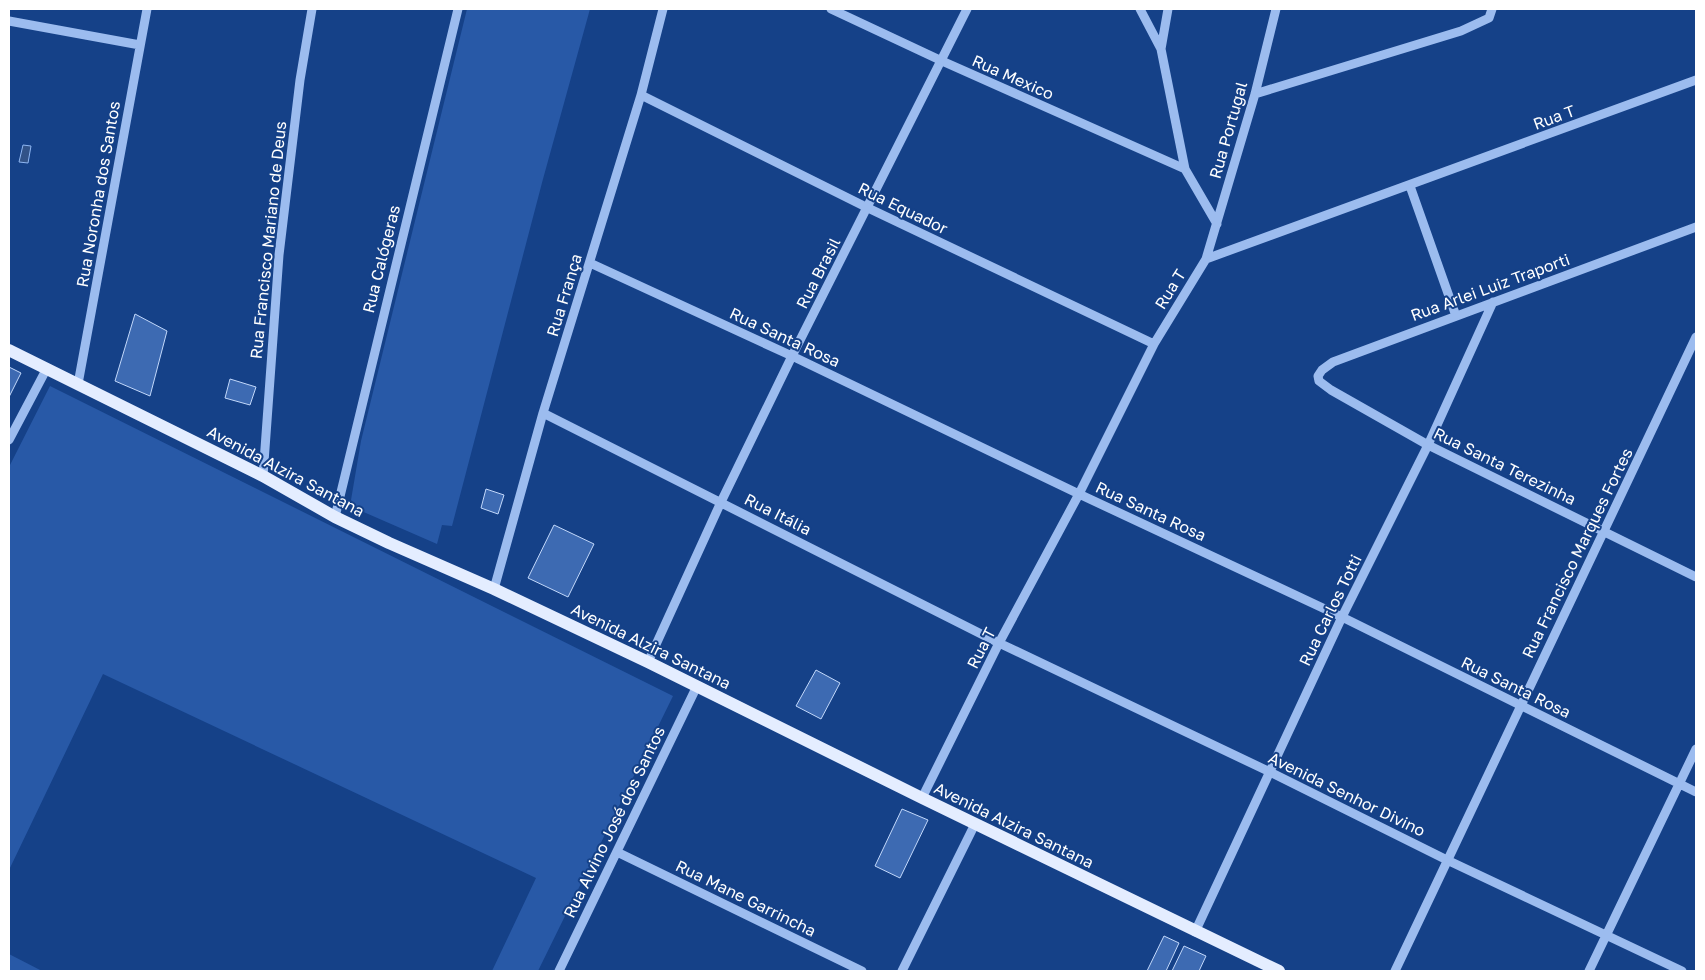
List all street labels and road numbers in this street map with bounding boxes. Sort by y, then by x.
street label: Rua Mexico [969,50,1057,104]
street label: Rua Portugal [1205,79,1251,181]
street label: Rua Noronha dos Santos [72,99,124,289]
street label: Rua T [1530,100,1578,134]
street label: Rua Francisco Mariano de Deus [246,120,290,360]
street label: Rua Equador [855,178,951,238]
street label: Rua Calógeras [358,203,404,315]
street label: Rua Brasil [792,234,844,312]
street label: Rua Arlei Luiz Traporti [1408,249,1572,325]
street label: Rua França [542,251,586,339]
street label: Rua T [1150,265,1190,313]
street label: Rua Santa Rosa [727,303,843,371]
street label: Avenida Alzira Santana [204,421,368,521]
street label: Rua Santa Terezinha [1431,423,1579,509]
street label: Rua Francisco Marques Fortes [1517,445,1637,661]
street label: Rua Santa Rosa [1093,477,1209,545]
street label: Rua Itália [741,489,815,539]
street label: Rua Carlos Totti [1294,551,1366,669]
street label: Avenida Alzira Santana [568,599,734,693]
street label: Rua T [962,624,1000,672]
street label: Rua Santa Rosa [1458,652,1574,722]
street label: Rua Alvino José dos Santos [559,723,669,921]
street label: Avenida Senhor Divino [1265,747,1429,841]
street label: Avenida Alzira Santana [931,778,1097,872]
street label: Rua Mane Garrincha [673,855,819,941]

